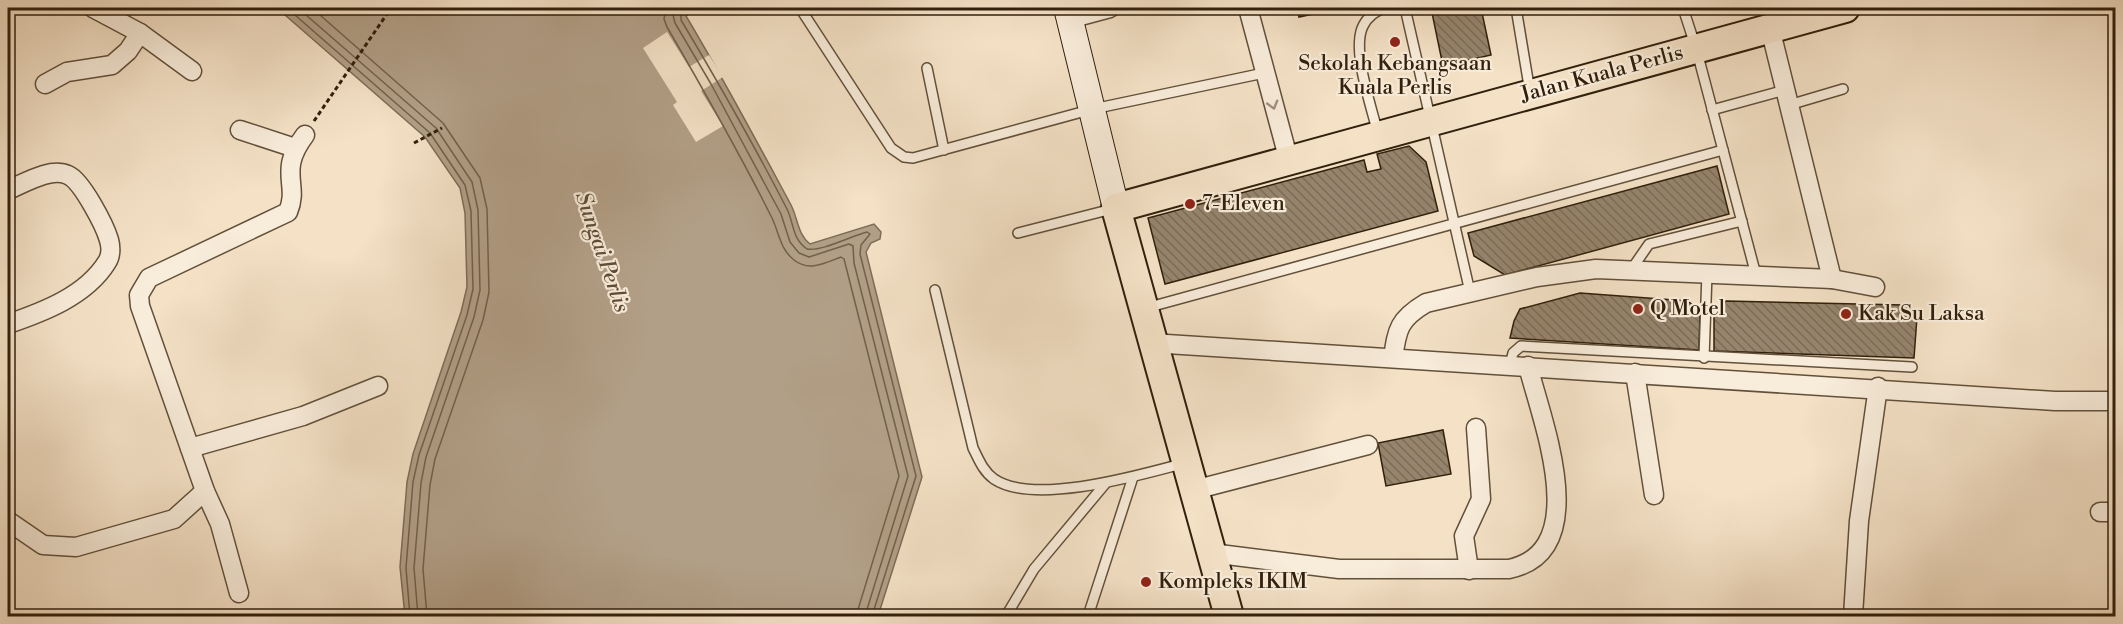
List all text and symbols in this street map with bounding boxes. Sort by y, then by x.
marker: Sekolah Kebangsaan Kuala Perlis [1388,35,1402,49]
street label: Jalan Kuala Perlis [1517,40,1686,108]
place label: Sekolah Kebangsaan Kuala Perlis [1298,51,1492,101]
one-way arrow [1266,99,1278,110]
water label: Sungai Perlis [569,188,635,316]
place label: 7-Eleven [1202,191,1285,217]
marker: 7-Eleven [1183,197,1197,211]
place label: Q Motel [1650,296,1725,322]
place label: Kak Su Laksa [1858,301,1985,327]
marker: Q Motel [1631,302,1645,316]
marker: Kak Su Laksa [1839,307,1853,321]
place label: Kompleks IKIM [1158,569,1308,595]
marker: Kompleks IKIM [1139,575,1153,589]

